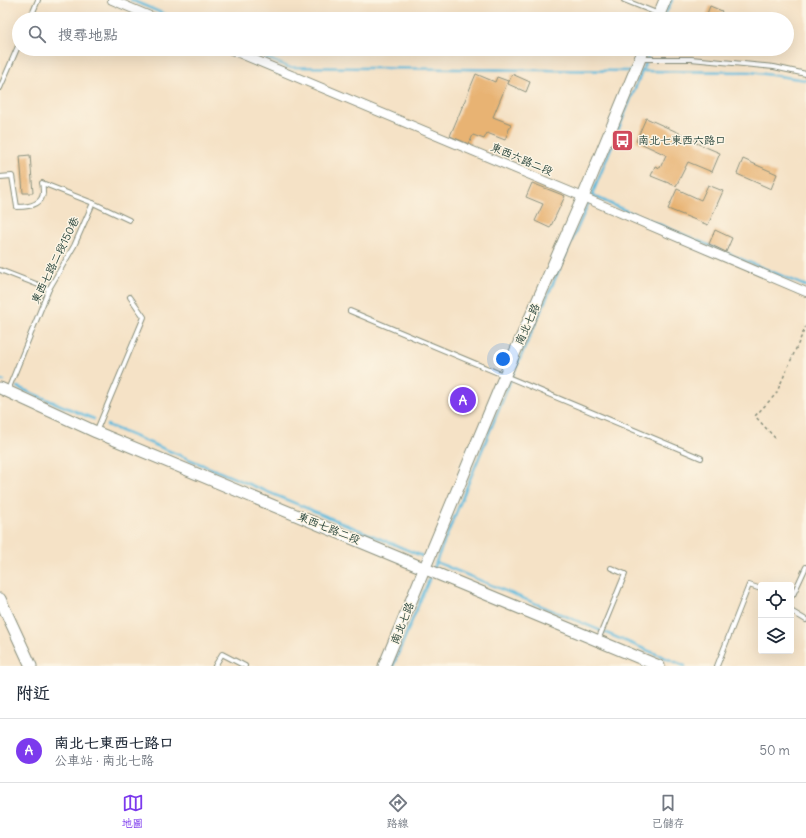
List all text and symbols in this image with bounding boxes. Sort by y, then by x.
search box [12,12,794,56]
icon: search [26,23,48,45]
text: 搜尋地點 [58,25,118,44]
bus stop icon: 南北七東西六路口 [609,127,635,153]
place label: 南北七東西六路口 [638,133,726,147]
street label: 東西六路二段 [489,140,555,178]
street label: 東西七路二段150巷 [28,214,82,306]
street label: 南北七路 [512,301,542,347]
your location [493,349,513,369]
pin: A [450,385,476,415]
street label: 東西七路二段 [296,509,362,547]
map controls [758,582,794,654]
button: locate [758,582,794,618]
street label: 南北七路 [387,600,417,646]
button: layers [758,618,794,654]
text: 附近 [16,682,50,704]
text: 南北七東西七路口 [54,733,174,752]
text: A [25,742,33,759]
text: 50 m [759,742,790,759]
text: 公車站 · 南北七路 [54,752,154,769]
tab: 地圖 [122,792,144,830]
tab: 路線 [387,792,409,830]
tab: 已儲存 [652,792,685,830]

